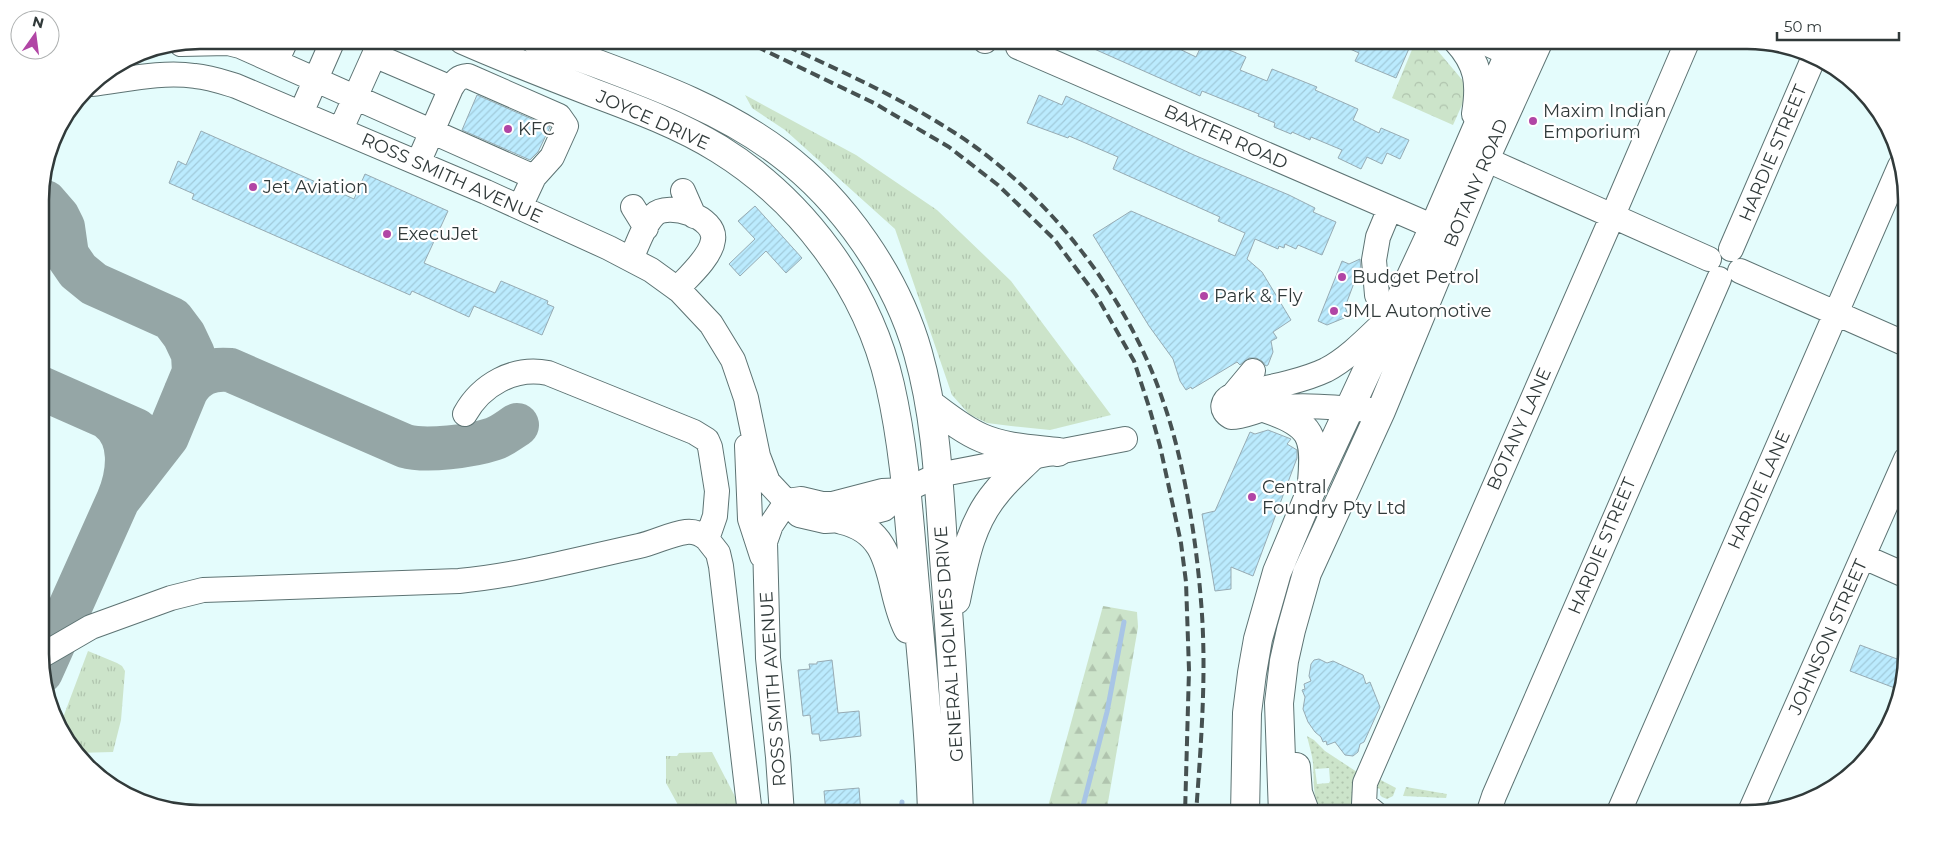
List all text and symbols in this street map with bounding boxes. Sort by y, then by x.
north arrow [10,10,60,60]
scale bar [1777,10,1900,42]
text: N [30,12,46,32]
text: 50 m [1784,17,1822,36]
street label: HARDIE STREET [1734,81,1812,225]
street label: JOYCE DRIVE [592,85,713,155]
street label: BAXTER ROAD [1161,100,1291,174]
place label: Maxim Indian Emporium [1543,100,1667,143]
street label: BOTANY ROAD [1439,115,1513,251]
marker: Maxim Indian Emporium [1527,115,1539,127]
place label: KFC [518,118,555,140]
marker: KFC [502,123,514,135]
street label: ROSS SMITH AVENUE [358,128,546,228]
place label: Jet Aviation [262,176,368,198]
marker: Jet Aviation [247,181,259,193]
place label: ExecuJet [397,223,478,245]
marker: ExecuJet [381,228,393,240]
place label: Budget Petrol [1352,266,1479,288]
marker: Budget Petrol [1336,271,1348,283]
place label: Park & Fly [1214,285,1303,307]
marker: Park & Fly [1198,290,1210,302]
place label: JML Automotive [1343,300,1492,322]
marker: JML Automotive [1328,305,1340,317]
street label: BOTANY LANE [1482,364,1556,494]
street label: HARDIE LANE [1723,427,1795,553]
street label: HARDIE STREET [1563,474,1641,618]
place label: Central Foundry Pty Ltd [1262,476,1406,519]
marker: Central Foundry Pty Ltd [1246,491,1258,503]
street label: GENERAL HOLMES DRIVE [930,525,968,763]
street label: JOHNSON STREET [1783,555,1872,719]
street label: ROSS SMITH AVENUE [755,591,791,787]

